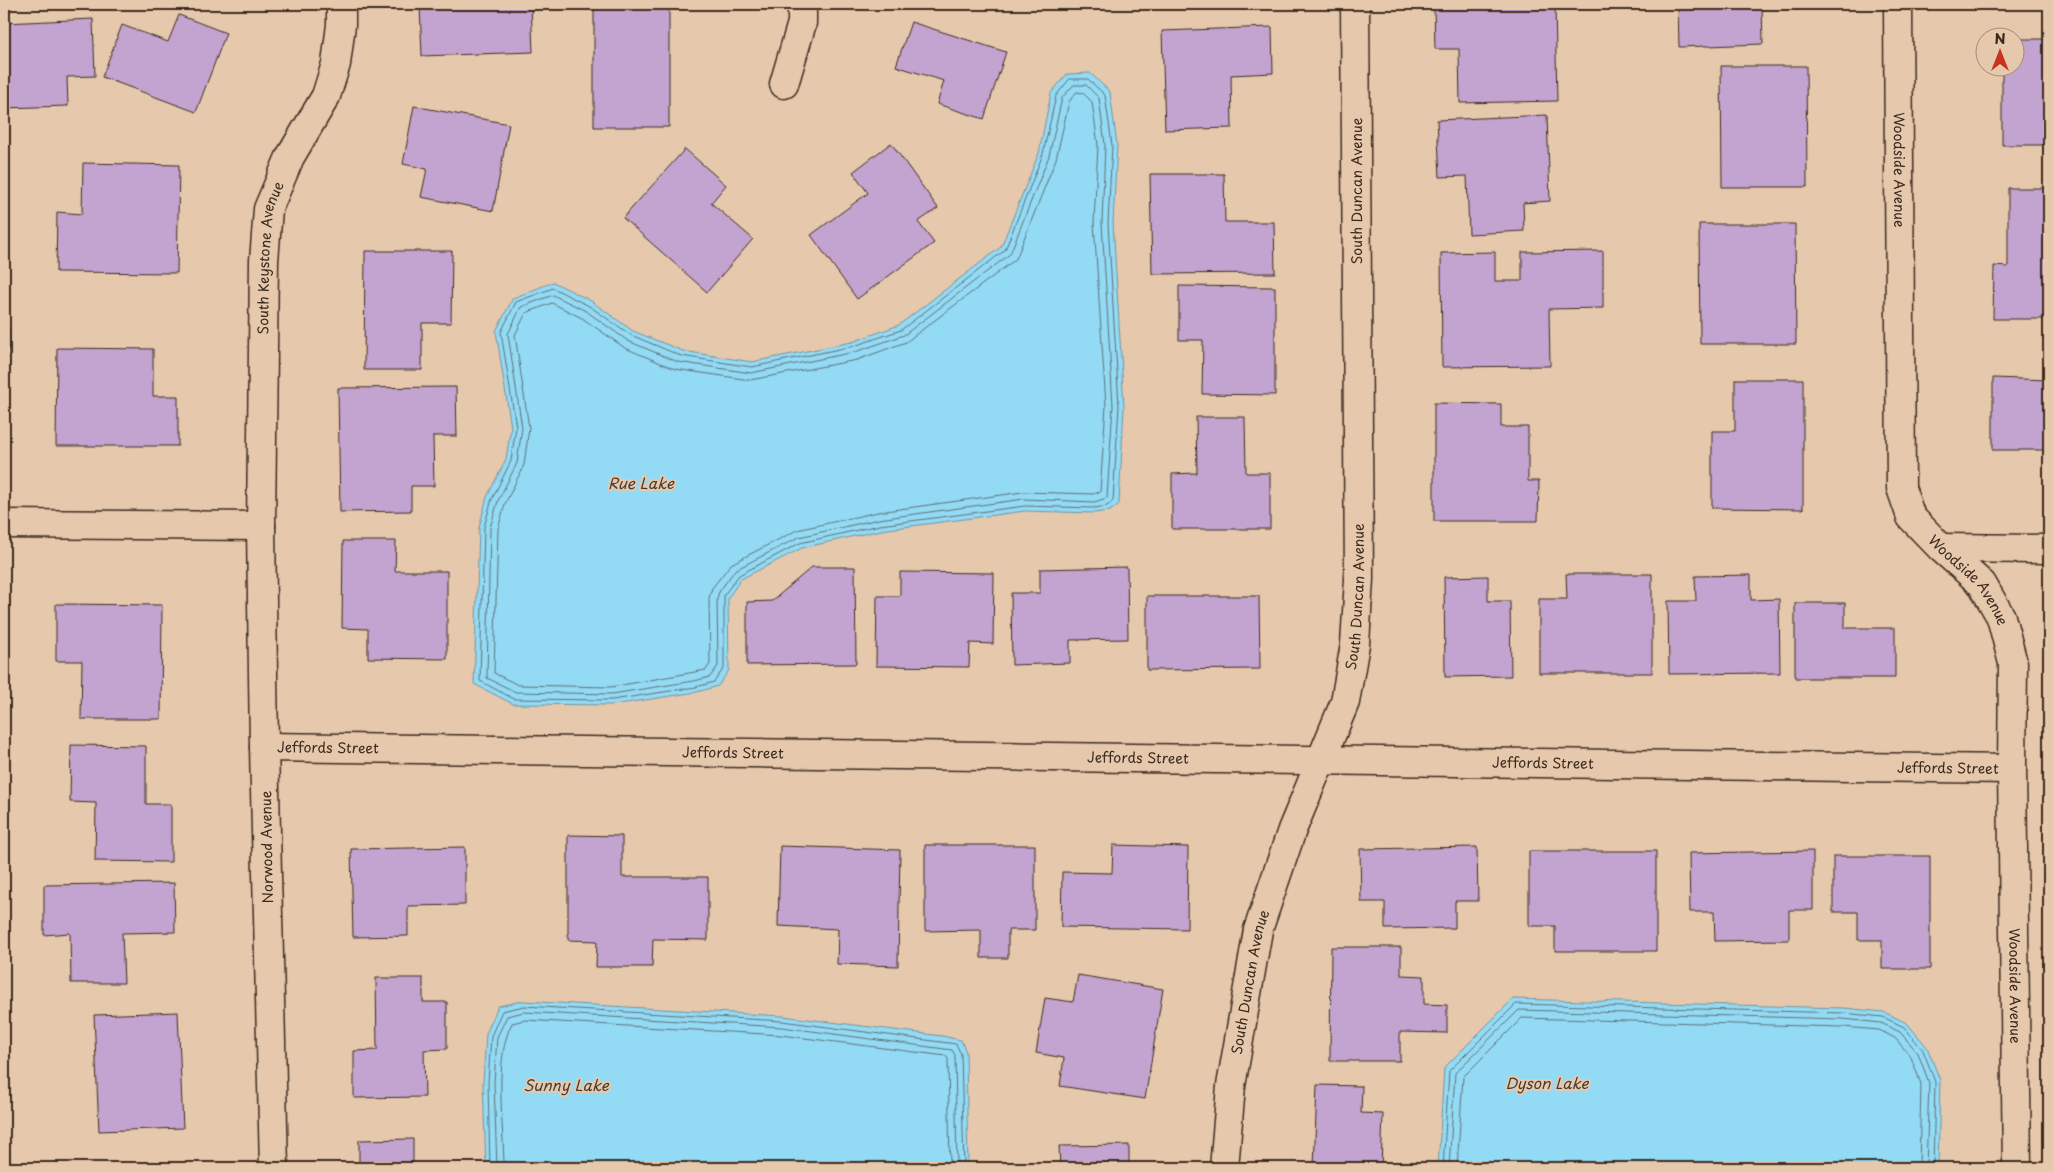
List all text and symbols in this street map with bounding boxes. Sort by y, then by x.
north arrow [1976,28,2026,78]
text: N [1994,28,2006,49]
street label: Woodside Avenue [1889,112,1910,228]
street label: South Duncan Avenue [1346,117,1367,264]
street label: South Keystone Avenue [252,178,289,335]
water label: Rue Lake [608,471,675,494]
street label: South Duncan Avenue [1340,523,1369,671]
street label: Woodside Avenue [1924,530,2014,628]
street label: Jeffords Street [277,736,379,758]
street label: Jeffords Street [682,741,784,764]
street label: Jeffords Street [1087,746,1189,769]
street label: Jeffords Street [1492,751,1594,774]
street label: Jeffords Street [1897,757,1999,779]
street label: Norwood Avenue [255,790,278,903]
street label: South Duncan Avenue [1226,906,1274,1056]
street label: Woodside Avenue [2004,928,2026,1044]
water label: Dyson Lake [1505,1071,1590,1094]
water label: Sunny Lake [523,1073,610,1096]

